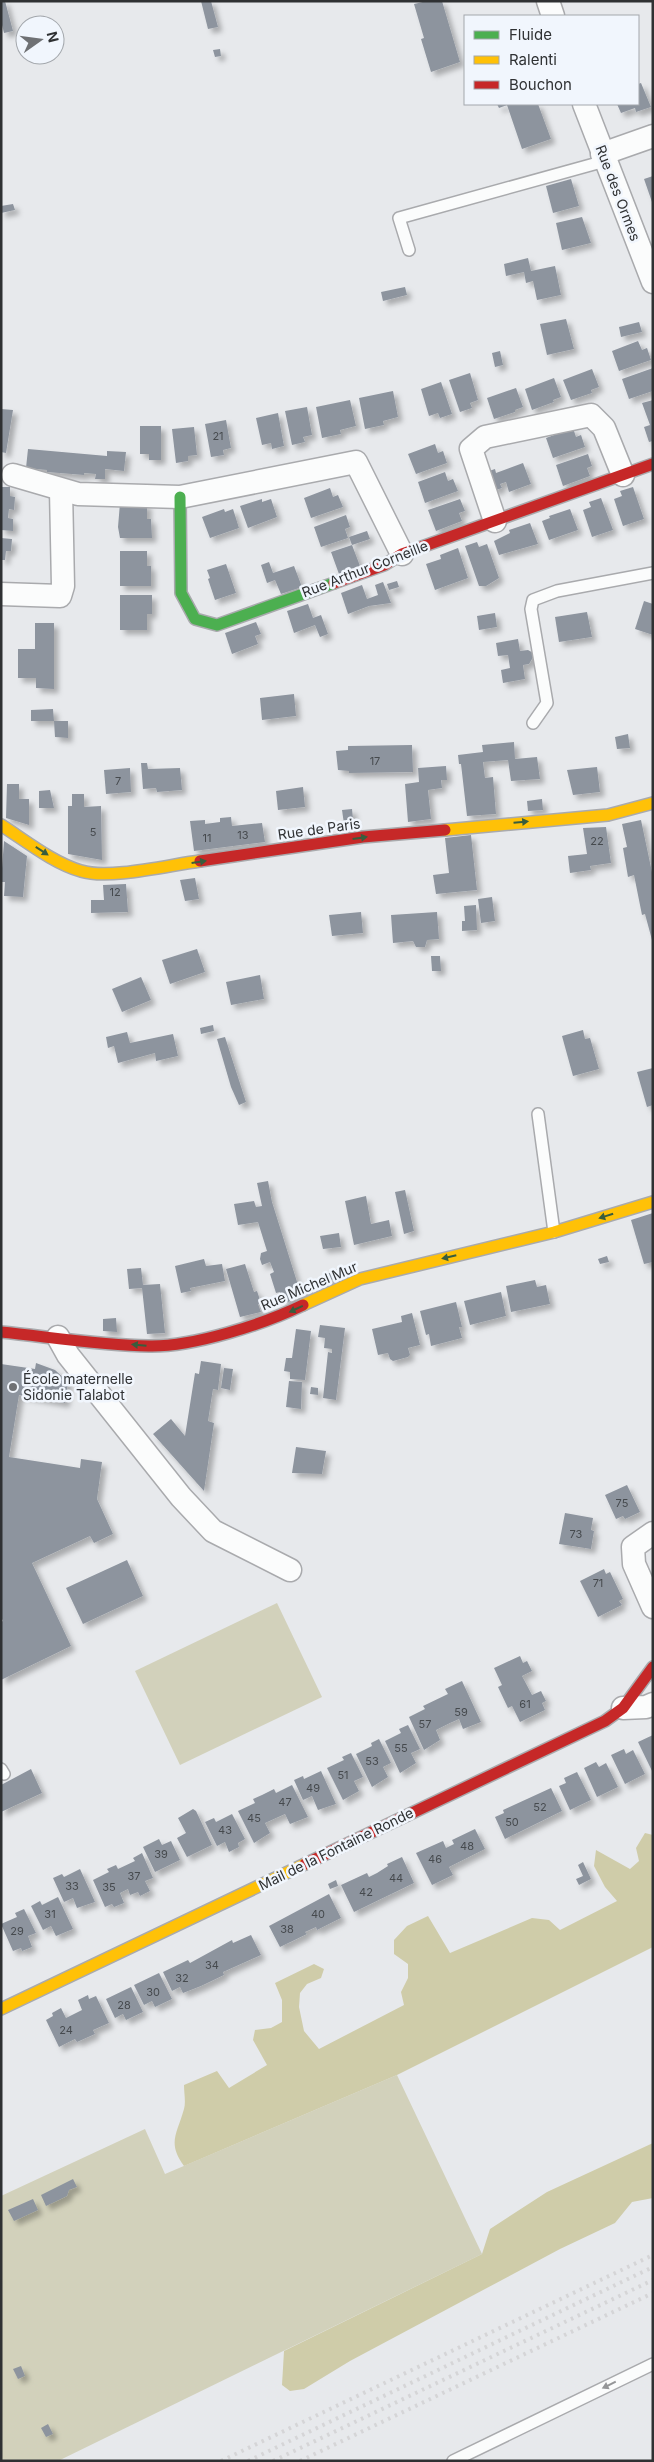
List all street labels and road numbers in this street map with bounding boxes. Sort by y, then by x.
street label: Rue des Ormes [592,142,645,243]
street label: Rue Arthur Corneille [299,537,430,600]
street label: Rue de Paris [277,814,361,843]
street label: Rue Michel Mur [258,1258,360,1314]
street label: Mail de la Fontaine Ronde [256,1804,416,1893]

